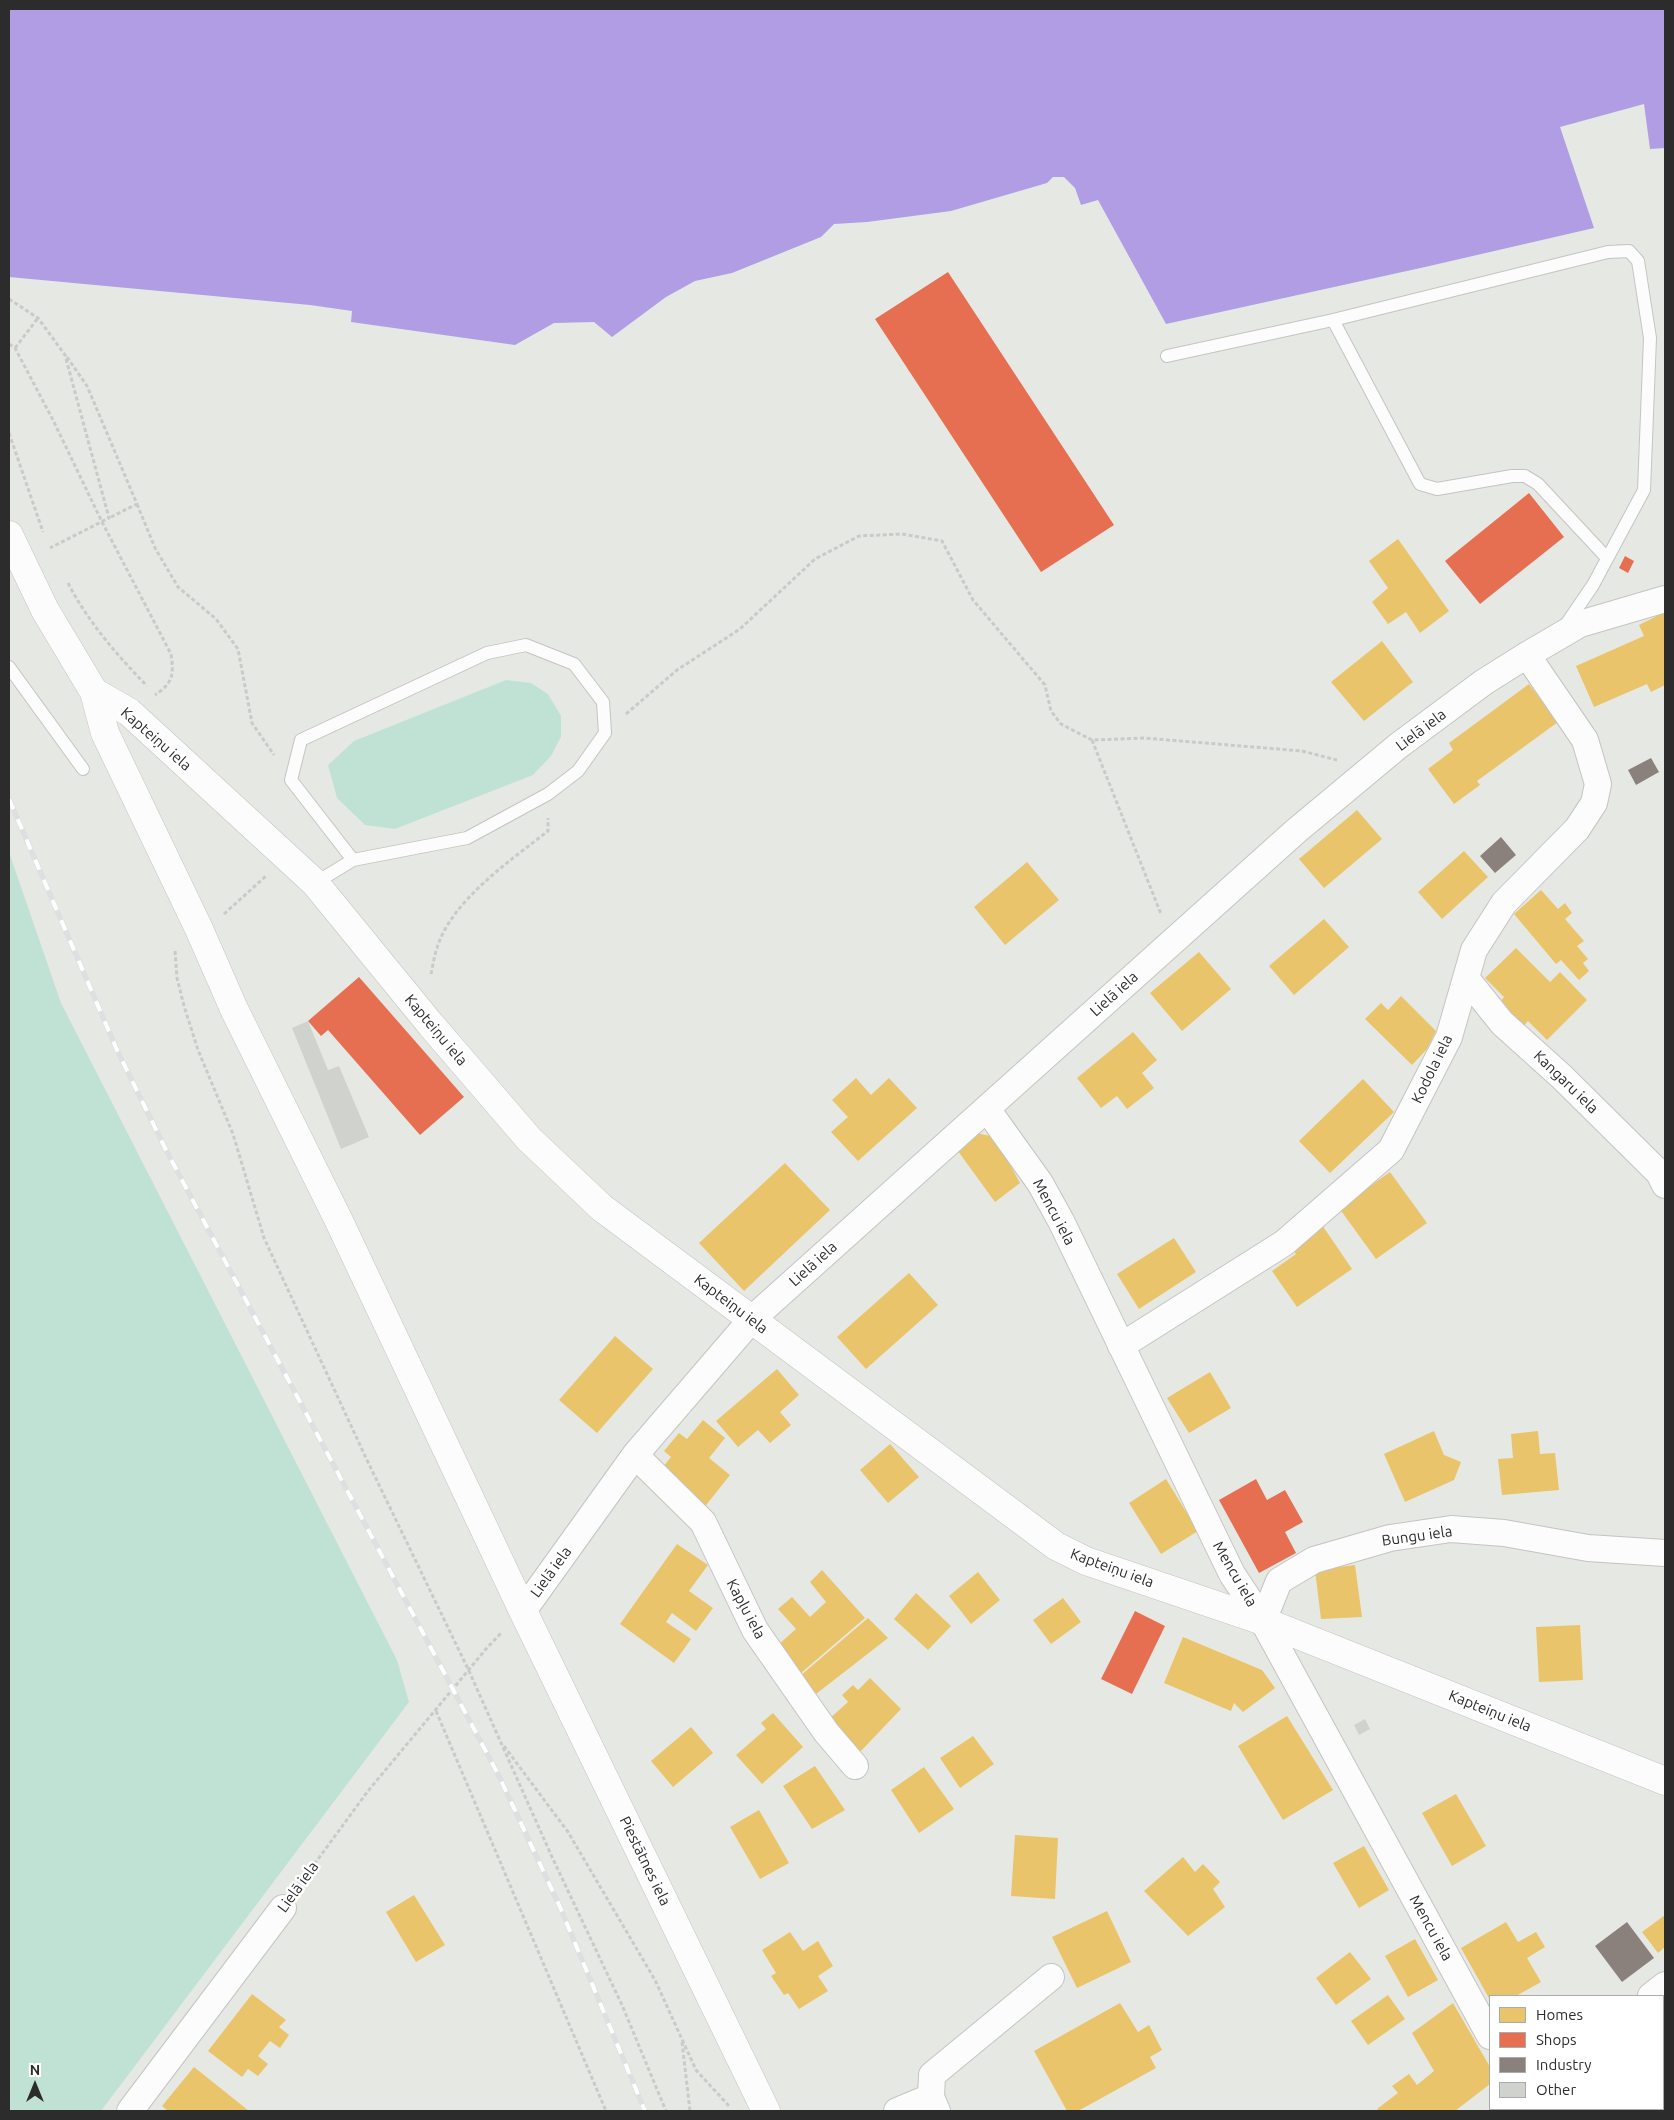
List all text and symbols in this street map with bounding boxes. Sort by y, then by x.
street label: Kapteiņu iela [117,703,195,775]
street label: Lielā iela [1392,705,1450,755]
street label: Lielā iela [1086,968,1142,1020]
street label: Kapteiņu iela [401,991,471,1069]
street label: Kodola iela [1408,1032,1456,1106]
street label: Kangaru iela [1530,1047,1602,1117]
street label: Mencu iela [1029,1176,1079,1248]
street label: Lielā iela [785,1238,841,1290]
street label: Kapteiņu iela [691,1270,771,1338]
street label: Bungu iela [1381,1522,1453,1550]
street label: Mencu iela [1209,1538,1261,1610]
street label: Lielā iela [527,1543,575,1601]
street label: Kapteiņu iela [1068,1545,1156,1591]
street label: Kapļu iela [723,1576,769,1642]
street label: Kapteiņu iela [1446,1686,1534,1736]
street label: Piestātnes iela [616,1813,674,1909]
street label: Lielā iela [274,1858,322,1916]
street label: Mencu iela [1406,1892,1456,1964]
legend [1489,1995,1664,2110]
text: Homes [1536,2006,1583,2023]
text: Shops [1536,2031,1577,2048]
text: Industry [1536,2056,1591,2073]
north arrow [10,2060,60,2110]
text: N [30,2062,40,2078]
text: Other [1536,2081,1576,2098]

